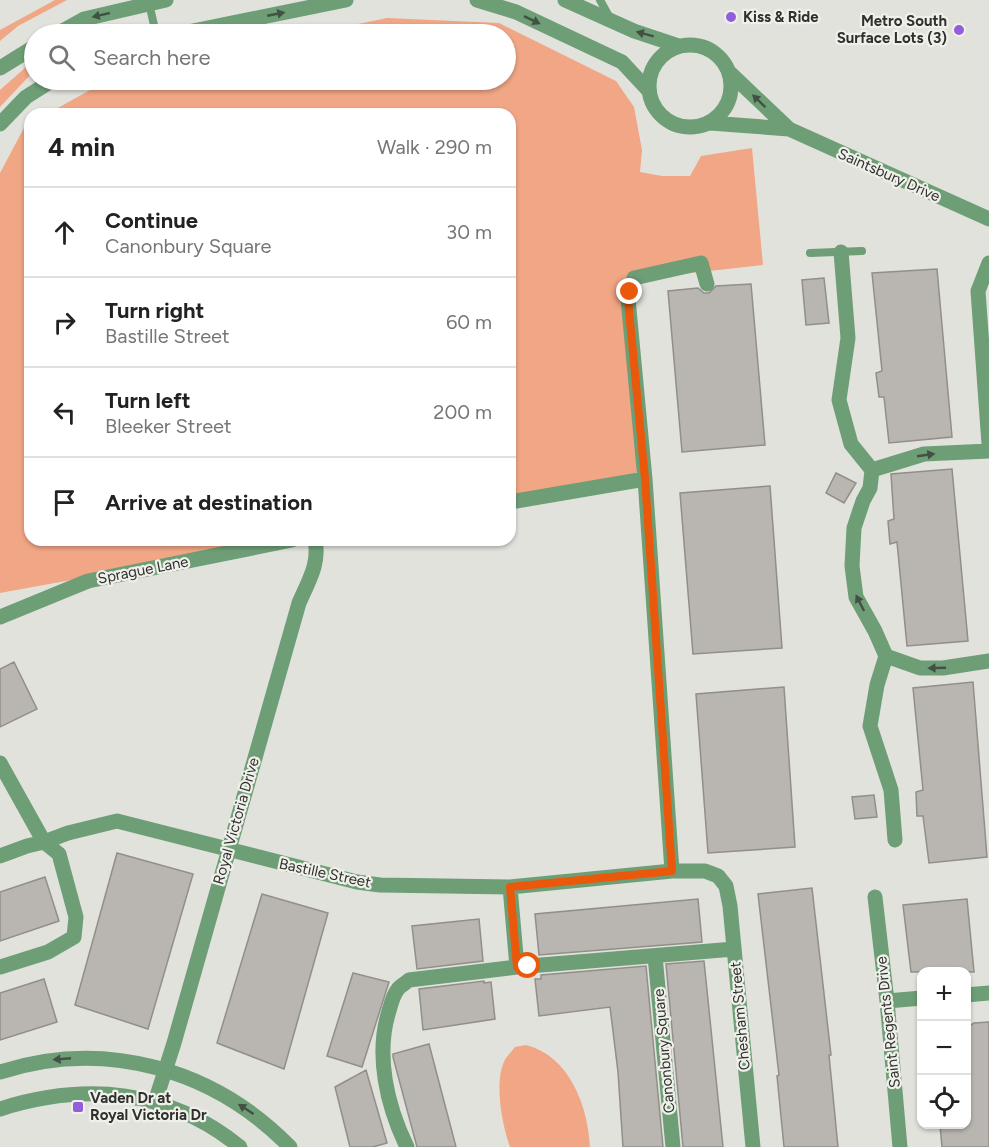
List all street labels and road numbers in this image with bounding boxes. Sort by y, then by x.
street label: Saintsbury Drive [835,144,943,206]
street label: Sprague Lane [96,552,190,588]
street label: Royal Victoria Drive [209,755,263,887]
street label: Bastille Street [277,854,373,892]
street label: Saint Regents Drive [872,955,904,1089]
street label: Chesham Street [726,961,754,1071]
street label: Canonbury Square [650,988,678,1114]

